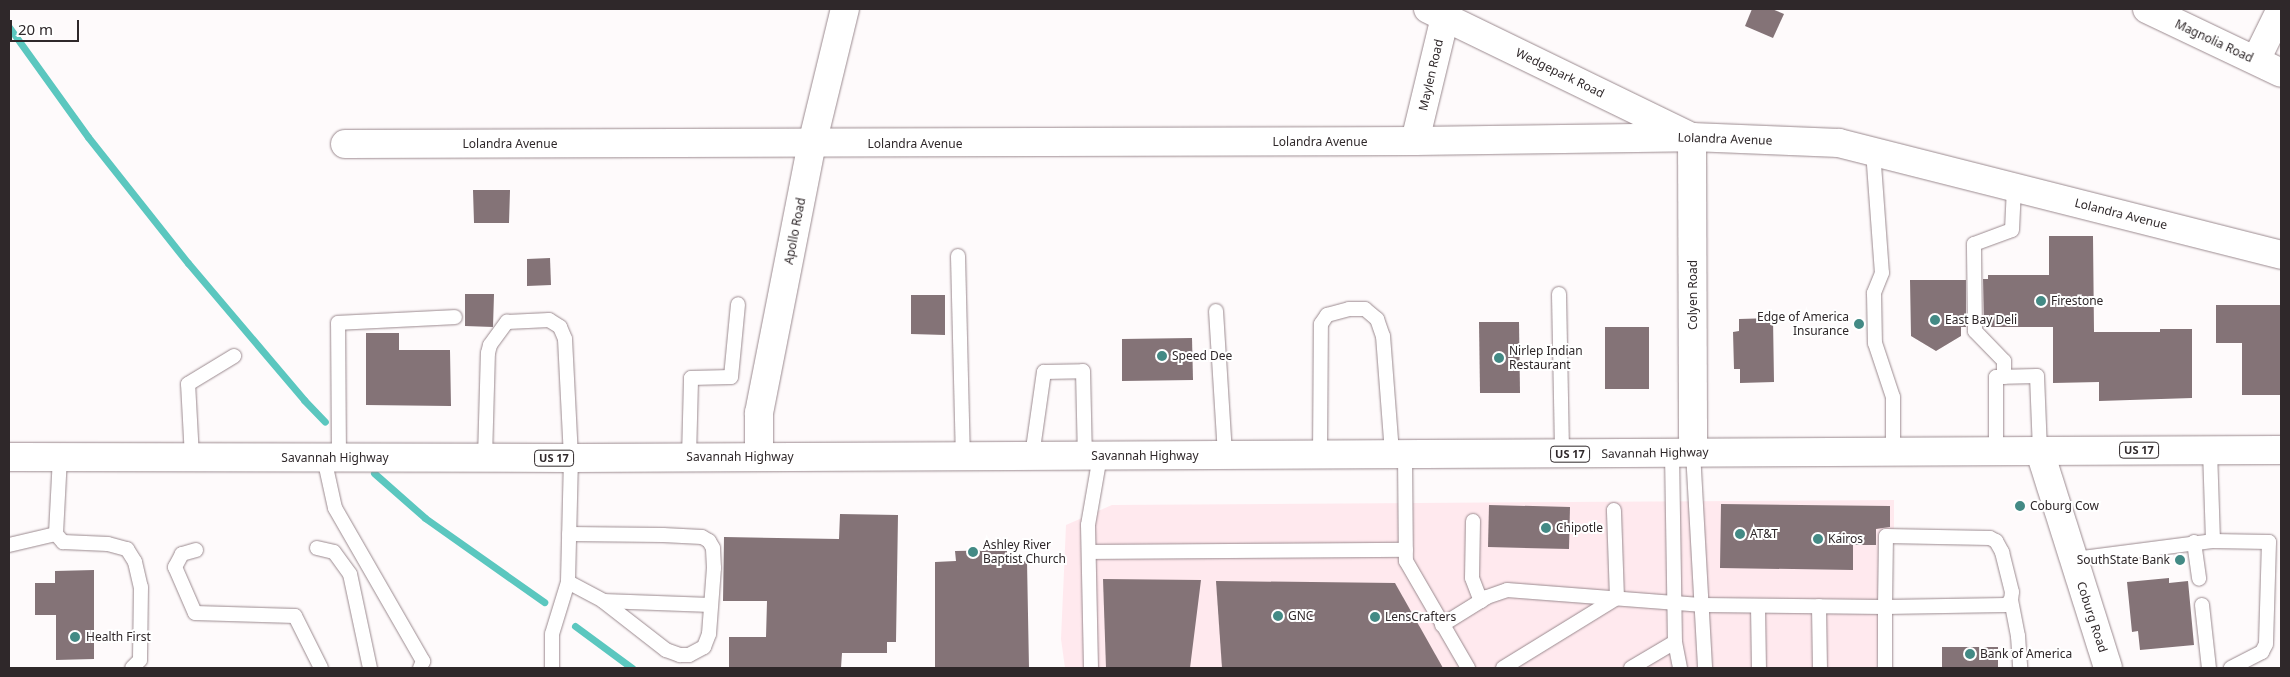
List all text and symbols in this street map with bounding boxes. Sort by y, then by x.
scale bar [12,10,81,42]
street label: Magnolia Road [2173,17,2255,65]
text: 20 m [18,19,53,39]
street label: Maylen Road [1416,38,1446,112]
street label: Wedgepark Road [1513,45,1607,101]
street label: Lolandra Avenue [1677,130,1773,148]
street label: Lolandra Avenue [1273,135,1367,149]
street label: Lolandra Avenue [463,137,557,151]
street label: Lolandra Avenue [868,137,962,151]
street label: Apollo Road [781,196,809,266]
street label: Lolandra Avenue [2073,196,2169,232]
street label: Colyen Road [1686,260,1700,330]
place label: Firestone [2051,294,2103,308]
marker: Firestone [2035,295,2047,307]
place label: Edge of America Insurance [1757,310,1849,338]
place label: East Bay Deli [1945,313,2017,327]
marker: East Bay Deli [1929,314,1941,326]
marker: Edge of America Insurance [1853,318,1865,330]
place label: Nirlep Indian Restaurant [1509,344,1583,372]
place label: Speed Dee [1172,349,1232,363]
marker: Speed Dee [1156,350,1168,362]
marker: Nirlep Indian Restaurant [1493,352,1505,364]
road number: US 17 [2119,442,2159,458]
street label: Savannah Highway [1601,445,1709,461]
road number: US 17 [1550,446,1590,462]
road number: US 17 [534,449,574,466]
street label: Savannah Highway [1091,449,1199,463]
street label: Savannah Highway [686,450,794,464]
street label: Savannah Highway [281,451,389,465]
place label: Coburg Cow [2030,499,2099,513]
marker: Coburg Cow [2014,500,2026,512]
place label: Chipotle [1556,521,1603,535]
marker: Chipotle [1540,522,1552,534]
place label: AT&T [1750,527,1778,541]
marker: AT&T [1734,528,1746,540]
place label: Kairos [1828,532,1863,546]
marker: Kairos [1812,533,1824,545]
place label: Ashley River Baptist Church [983,538,1066,566]
marker: Ashley River Baptist Church [967,546,979,558]
place label: SouthState Bank [2077,553,2170,567]
marker: SouthState Bank [2174,554,2186,566]
street label: Coburg Road [2074,580,2110,654]
place label: GNC [1288,609,1313,623]
marker: GNC [1272,610,1284,622]
place label: LensCrafters [1385,610,1456,624]
marker: LensCrafters [1369,611,1381,623]
marker: Health First [68,630,82,644]
place label: Health First [86,630,151,644]
place label: Bank of America [1980,647,2072,661]
marker: Bank of America [1964,648,1976,660]

